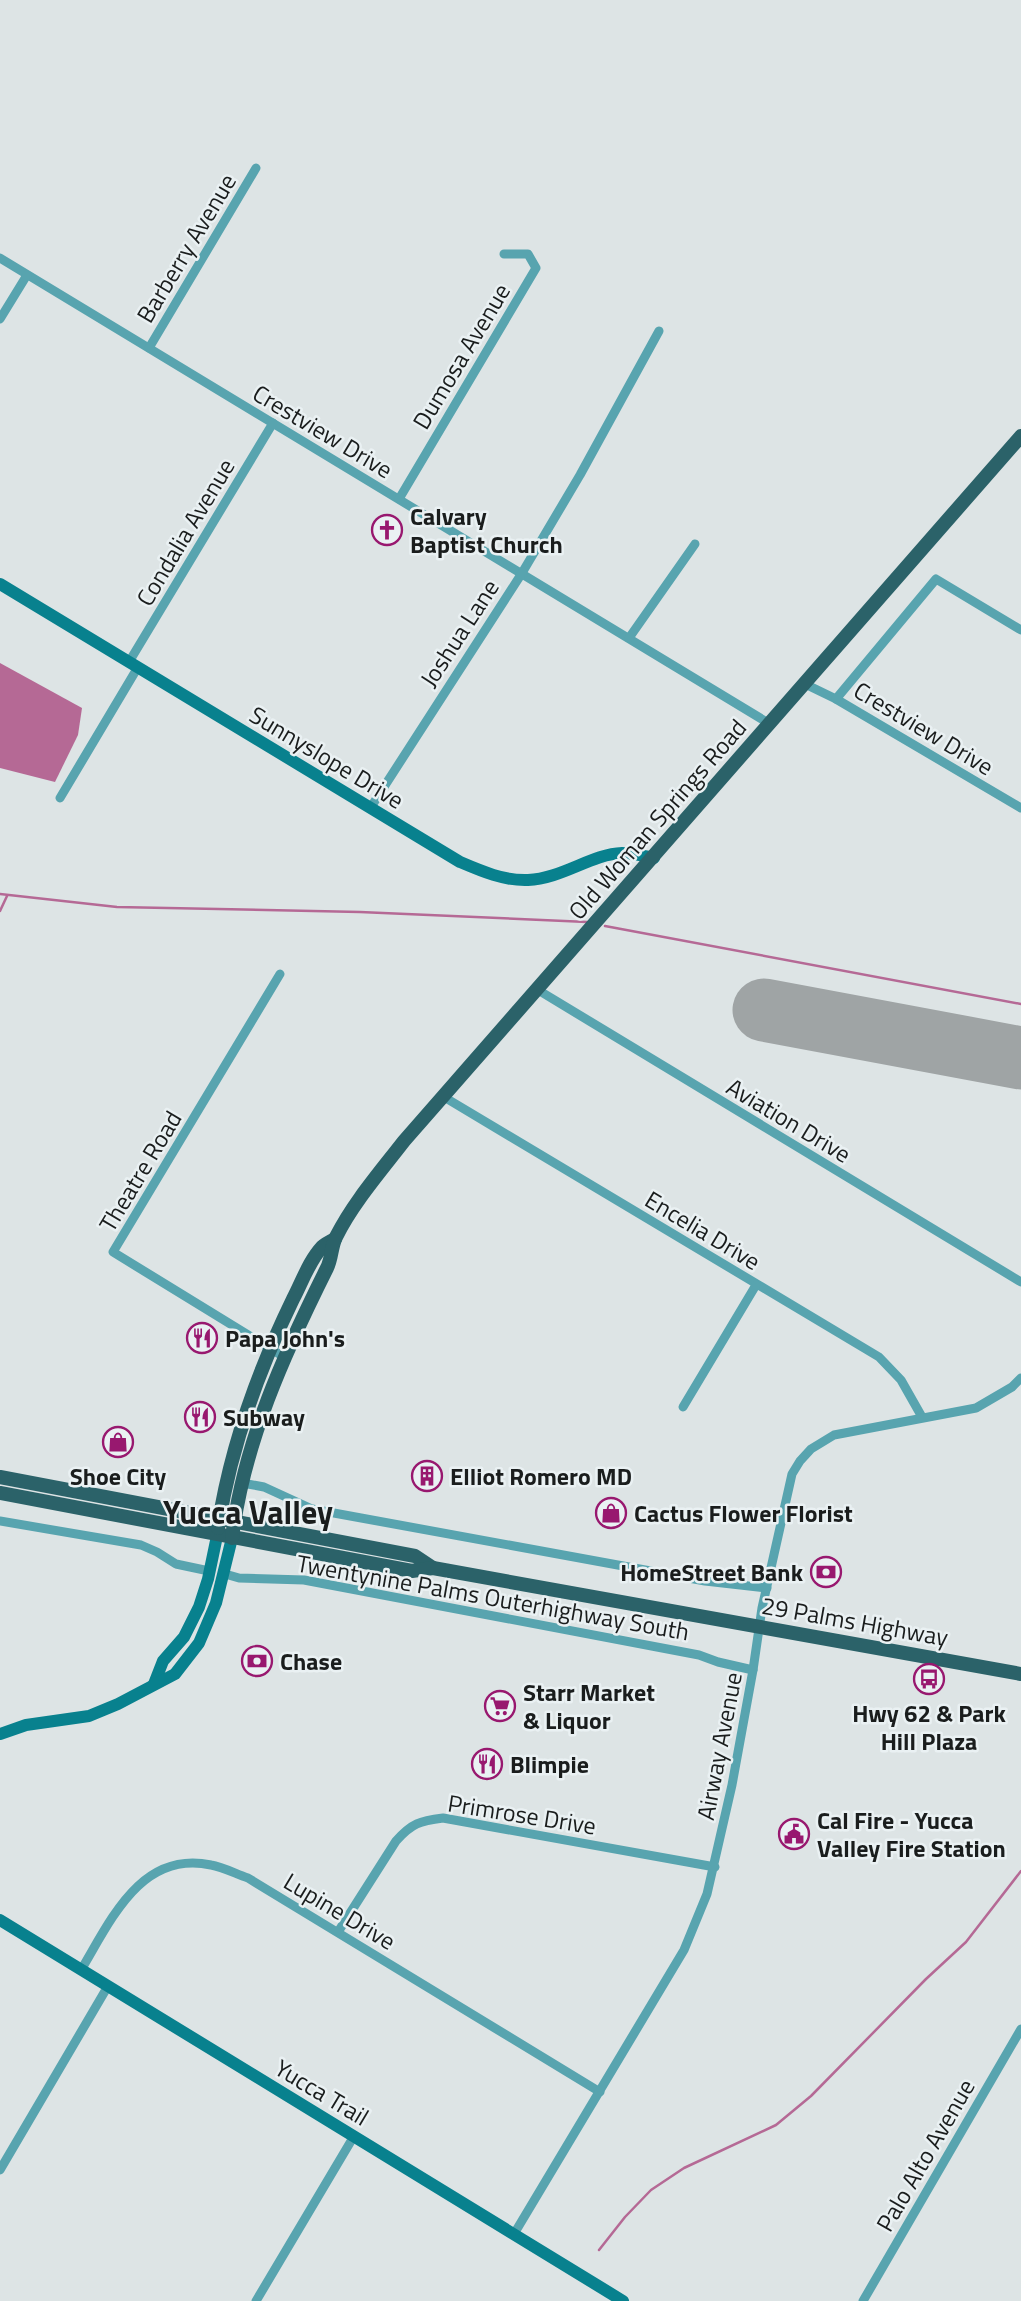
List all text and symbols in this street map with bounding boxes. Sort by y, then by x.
street label: Barberry Avenue [127,167,245,329]
street label: Dumosa Avenue [403,276,519,436]
street label: Crestview Drive [246,375,400,487]
street label: Condalia Avenue [127,451,243,613]
place label: Calvary Baptist Church [410,498,563,562]
church icon: Calvary Baptist Church [370,513,404,547]
street label: Joshua Lane [411,572,507,694]
street label: Crestview Drive [847,672,1001,784]
street label: Sunnyslope Drive [243,697,411,817]
street label: Old Woman Springs Road [559,711,755,927]
street label: Aviation Drive [720,1069,858,1171]
street label: Theatre Road [90,1104,190,1238]
street label: Encelia Drive [638,1181,768,1279]
place label: Papa John's [225,1320,345,1356]
restaurant icon: Papa John's [185,1321,219,1355]
place label: Subway [223,1399,305,1435]
restaurant icon: Subway [183,1400,217,1434]
shop icon: Shoe City [101,1425,135,1459]
place label: Shoe City [70,1458,166,1494]
place label: Elliot Romero MD [450,1458,632,1494]
building icon: Elliot Romero MD [410,1459,444,1493]
district label: Yucca Valley [163,1488,333,1536]
place label: Cactus Flower Florist [634,1495,853,1531]
shop icon: Cactus Flower Florist [594,1496,628,1530]
street label: Twentynine Palms Outerhighway South [294,1545,692,1649]
place label: HomeStreet Bank [620,1554,804,1590]
bank icon: HomeStreet Bank [809,1555,843,1589]
street label: 29 Palms Highway [759,1587,951,1655]
place label: Chase [280,1643,342,1679]
bank icon: Chase [240,1644,274,1678]
bus stop icon: Hwy 62 & Park Hill Plaza [912,1662,946,1696]
street label: Airway Avenue [687,1669,751,1823]
place label: Starr Market & Liquor [523,1674,655,1738]
supermarket icon: Starr Market & Liquor [483,1689,517,1723]
place label: Hwy 62 & Park Hill Plaza [852,1695,1007,1759]
place label: Blimpie [510,1746,589,1782]
restaurant icon: Blimpie [470,1747,504,1781]
street label: Primrose Drive [445,1785,599,1843]
place label: Cal Fire - Yucca Valley Fire Station [817,1802,1006,1866]
public building icon: Cal Fire - Yucca Valley Fire Station [777,1817,811,1851]
street label: Lupine Drive [277,1863,403,1959]
street label: Yucca Trail [268,2050,376,2134]
street label: Palo Alto Avenue [867,2072,983,2238]

